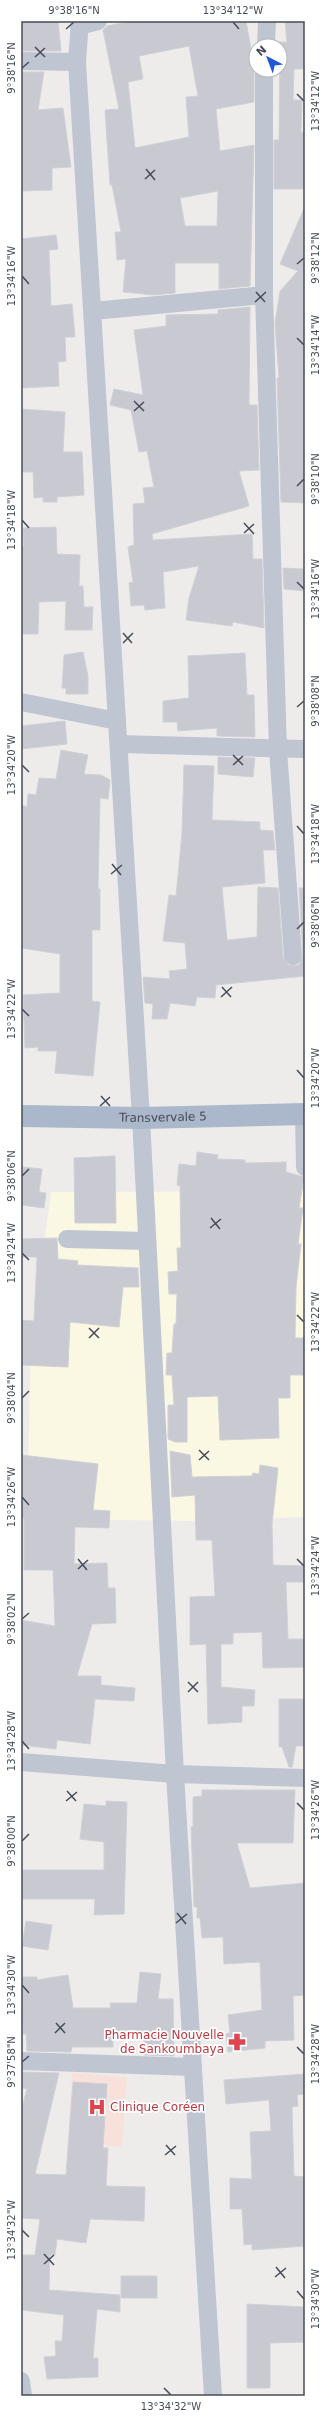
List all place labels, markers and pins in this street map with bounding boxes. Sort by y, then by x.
place label: Pharmacie Nouvelle de Sankoumbaya [104,2028,224,2056]
pharmacy icon: Pharmacie Nouvelle de Sankoumbaya [227,2032,247,2052]
hospital icon: Clinique Coréen [87,2097,107,2117]
place label: Clinique Coréen [110,2100,205,2114]

